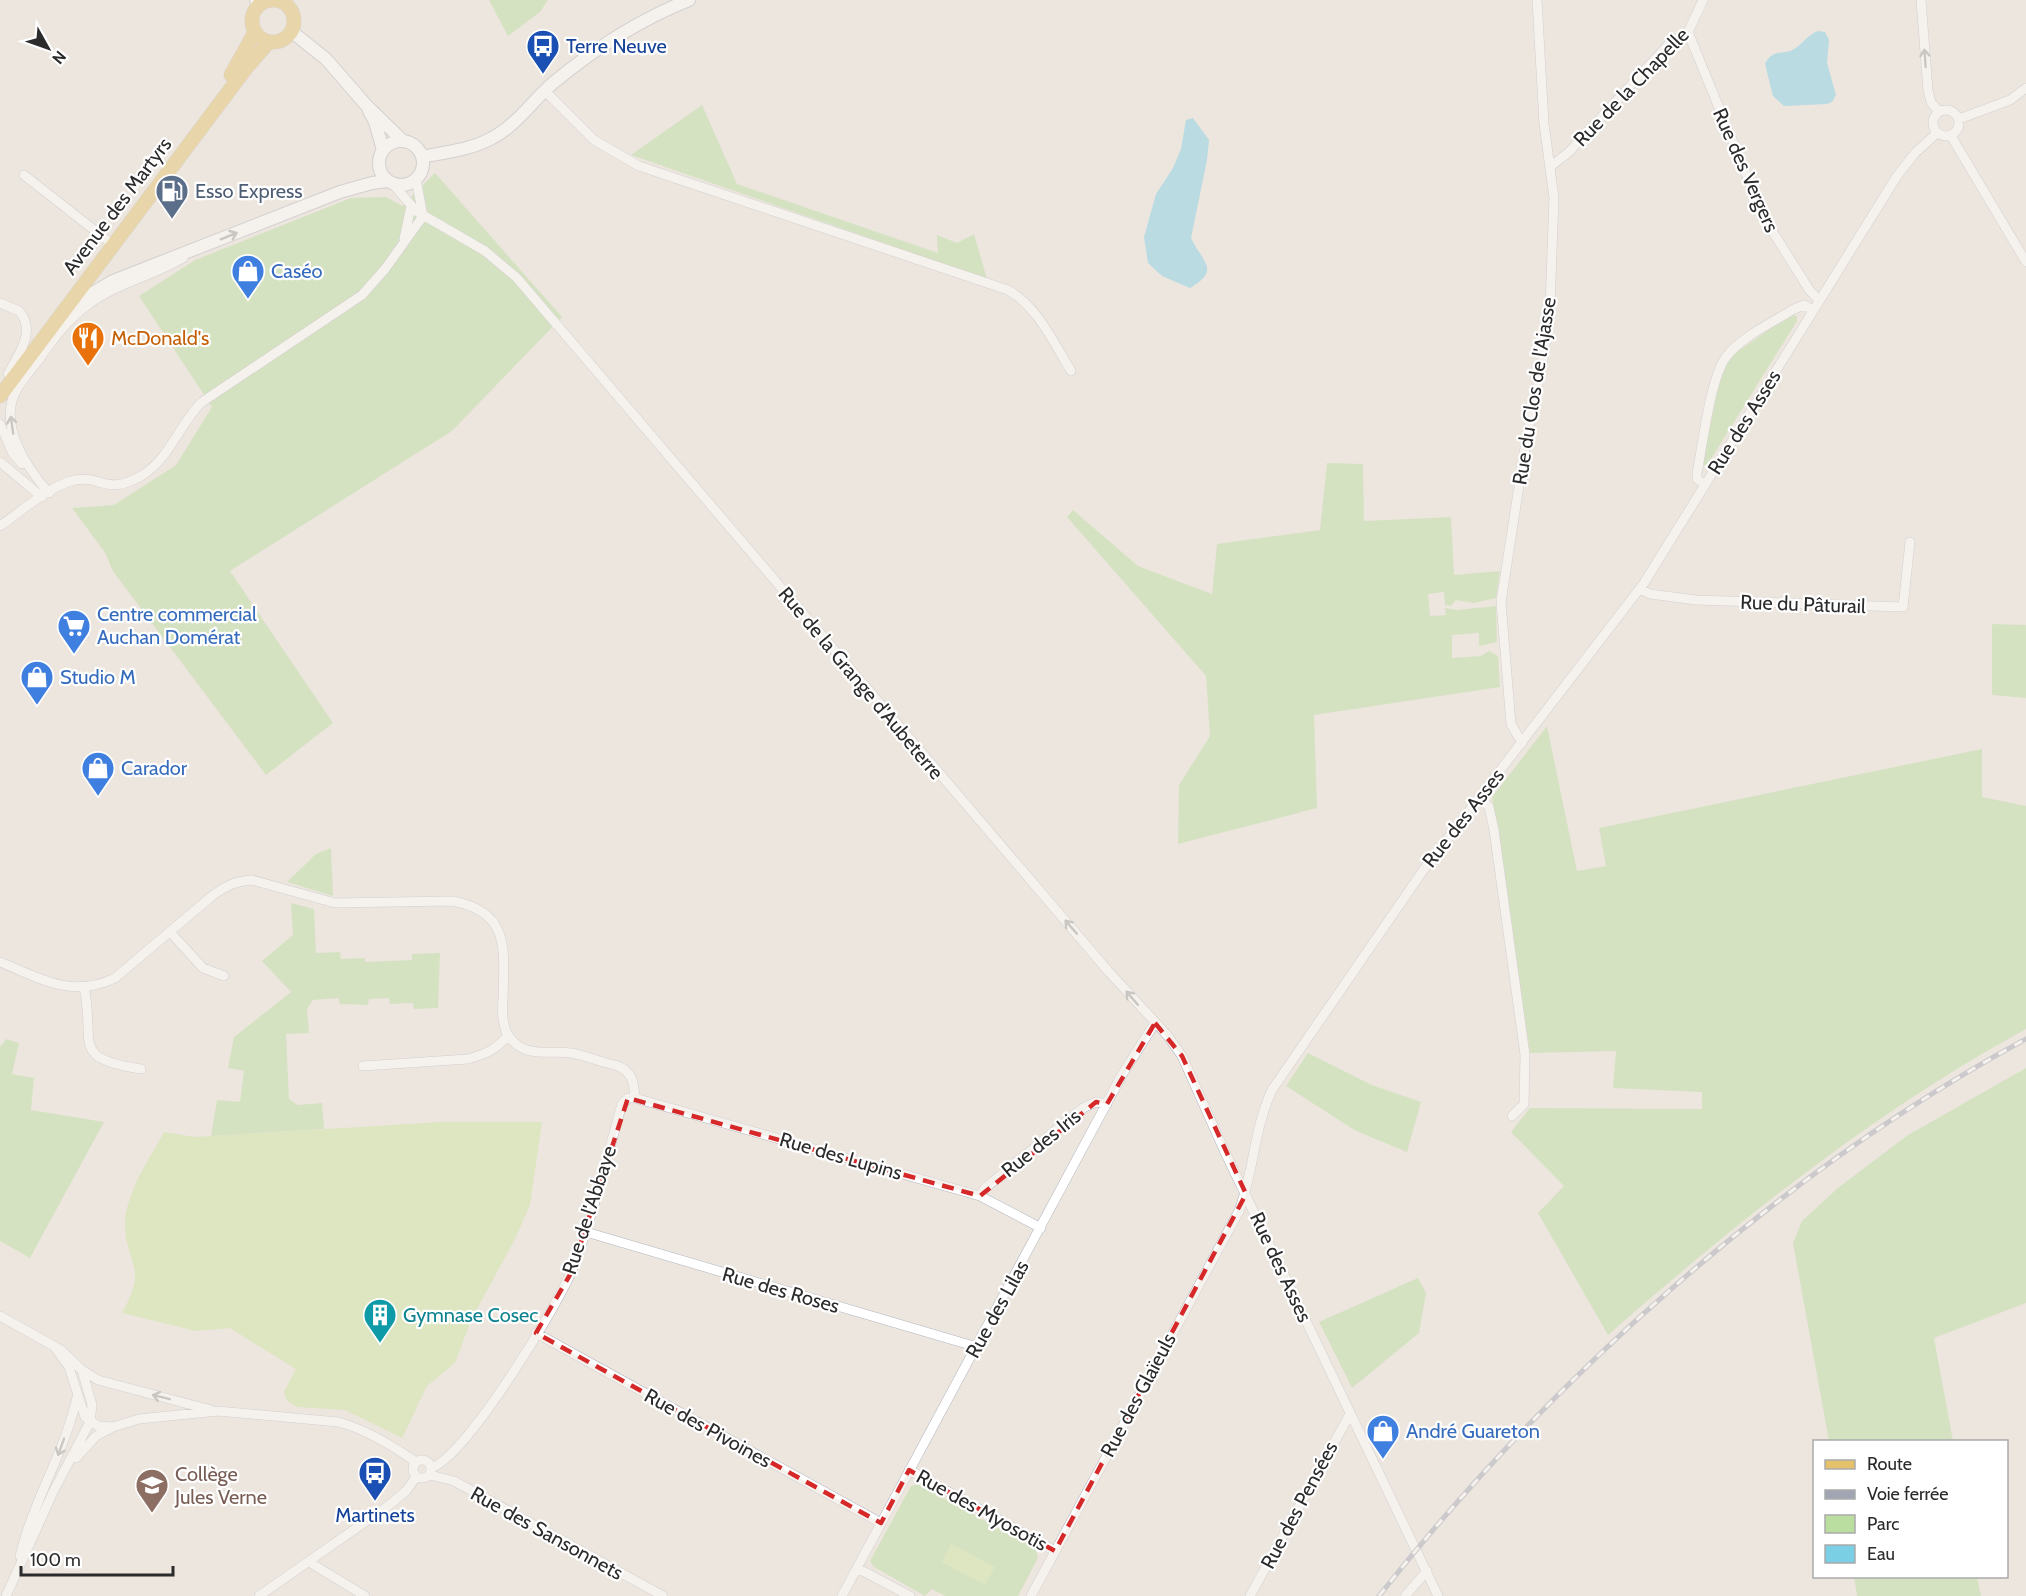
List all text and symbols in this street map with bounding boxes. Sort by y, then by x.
north arrow [18,18,78,78]
street label: Rue de la Chapelle [1568,23,1694,151]
bus stop icon: Terre Neuve [525,28,561,75]
place label: Terre Neuve [566,34,667,58]
text: N [48,47,70,68]
one-way arrow [1920,48,1931,68]
street label: Rue des Vergers [1708,104,1784,236]
street label: Avenue des Martyrs [58,133,176,279]
fuel station icon: Esso Express [154,173,190,220]
place label: Esso Express [195,179,303,203]
one-way arrow [220,230,238,241]
shop icon: Caséo [230,253,266,300]
place label: Caséo [271,259,322,283]
street label: Rue du Clos de l'Ajasse [1507,295,1561,487]
restaurant icon: McDonald's [70,320,106,367]
place label: McDonald's [111,326,209,350]
street label: Rue des Asses [1702,365,1786,479]
one-way arrow [7,415,18,435]
street label: Rue de la Grange d'Aubeterre [773,582,949,784]
street label: Rue du Pâturail [1740,590,1866,618]
place label: Centre commercial Auchan Domérat [97,602,257,649]
supermarket icon: Centre commercial Auchan Domérat [56,608,92,655]
shop icon: Studio M [19,659,55,706]
place label: Studio M [60,665,136,689]
shop icon: Carador [80,750,116,797]
place label: Carador [121,756,188,780]
street label: Rue des Asses [1417,764,1509,872]
one-way arrow [1064,920,1078,935]
one-way arrow [1125,991,1139,1006]
street label: Rue des Iris [997,1104,1085,1182]
street label: Rue des Lupins [777,1127,905,1185]
street label: Rue de l'Abbaye [557,1143,621,1277]
street label: Rue des Asses [1245,1208,1317,1326]
street label: Rue des Lilas [960,1256,1034,1362]
street label: Rue des Roses [720,1262,842,1318]
building icon: Gymnase Cosec [362,1297,398,1344]
place label: Gymnase Cosec [403,1303,538,1327]
street label: Rue des Glaïeuls [1095,1329,1181,1461]
street label: Rue des Pivoines [640,1383,776,1473]
one-way arrow [152,1391,171,1402]
shop icon: André Guareton [1365,1413,1401,1460]
place label: André Guareton [1406,1419,1540,1443]
one-way arrow [54,1437,65,1456]
street label: Rue des Pensées [1255,1437,1343,1573]
legend [1813,1440,2008,1578]
text: Route [1867,1453,1912,1475]
bus stop icon: Martinets [357,1455,393,1502]
place label: Collège Jules Verne [174,1462,267,1509]
street label: Rue des Myosotis [912,1464,1052,1556]
school or university icon: Collège Jules Verne [134,1467,170,1514]
street label: Rue des Sansonnets [467,1481,627,1585]
text: Voie ferrée [1867,1483,1948,1505]
place label: Martinets [335,1503,415,1527]
text: Parc [1867,1513,1899,1535]
scale bar [21,1539,172,1577]
text: Eau [1867,1543,1895,1565]
text: 100 m [30,1549,81,1571]

